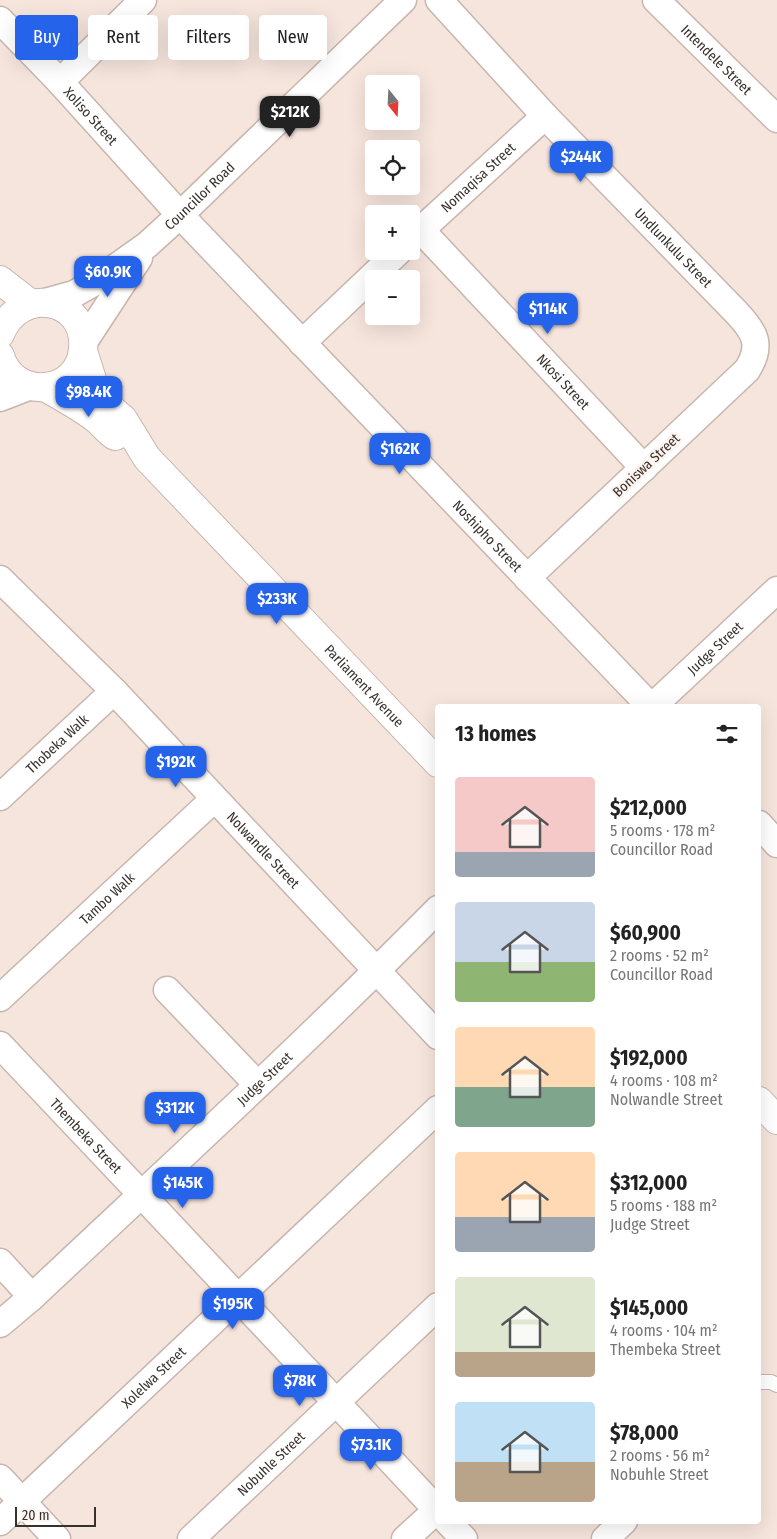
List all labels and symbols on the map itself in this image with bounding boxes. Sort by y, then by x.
street label: Intendele Street [677,21,755,99]
north arrow [365,75,420,130]
street label: Xoliso Street [60,84,121,149]
pin: $212K [255,96,325,138]
street label: Nomaqisa Street [438,139,519,216]
pin: $244K [546,140,616,183]
street label: Councillor Road [161,159,238,234]
street label: Undlunkulu Street [631,205,716,292]
pin: $60.9K [67,256,149,298]
pin: $114K [513,292,583,335]
street label: Nkosi Street [533,351,593,414]
pin: $98.4K [48,376,130,418]
street label: Boniswa Street [609,430,684,501]
pin: $162K [365,432,435,475]
street label: Noshipho Street [449,497,526,576]
pin: $233K [242,582,312,625]
street label: Judge Street [684,618,747,678]
street label: Parliament Avenue [321,641,407,731]
street label: Thobeka Walk [23,711,93,777]
pin: $192K [141,746,211,788]
street label: Nolwandle Street [223,809,303,892]
street label: Tambo Walk [76,869,139,929]
street label: Judge Street [234,1048,296,1109]
pin: $312K [140,1092,210,1134]
street label: Thembeka Street [46,1095,125,1177]
pin: $145K [148,1166,218,1209]
pin: $195K [198,1288,268,1330]
street label: Xolelwa Street [118,1343,190,1412]
pin: $78K [270,1364,330,1407]
street label: Nobuhle Street [234,1428,309,1500]
pin: $73.1K [330,1428,412,1471]
scale bar [15,1504,96,1527]

